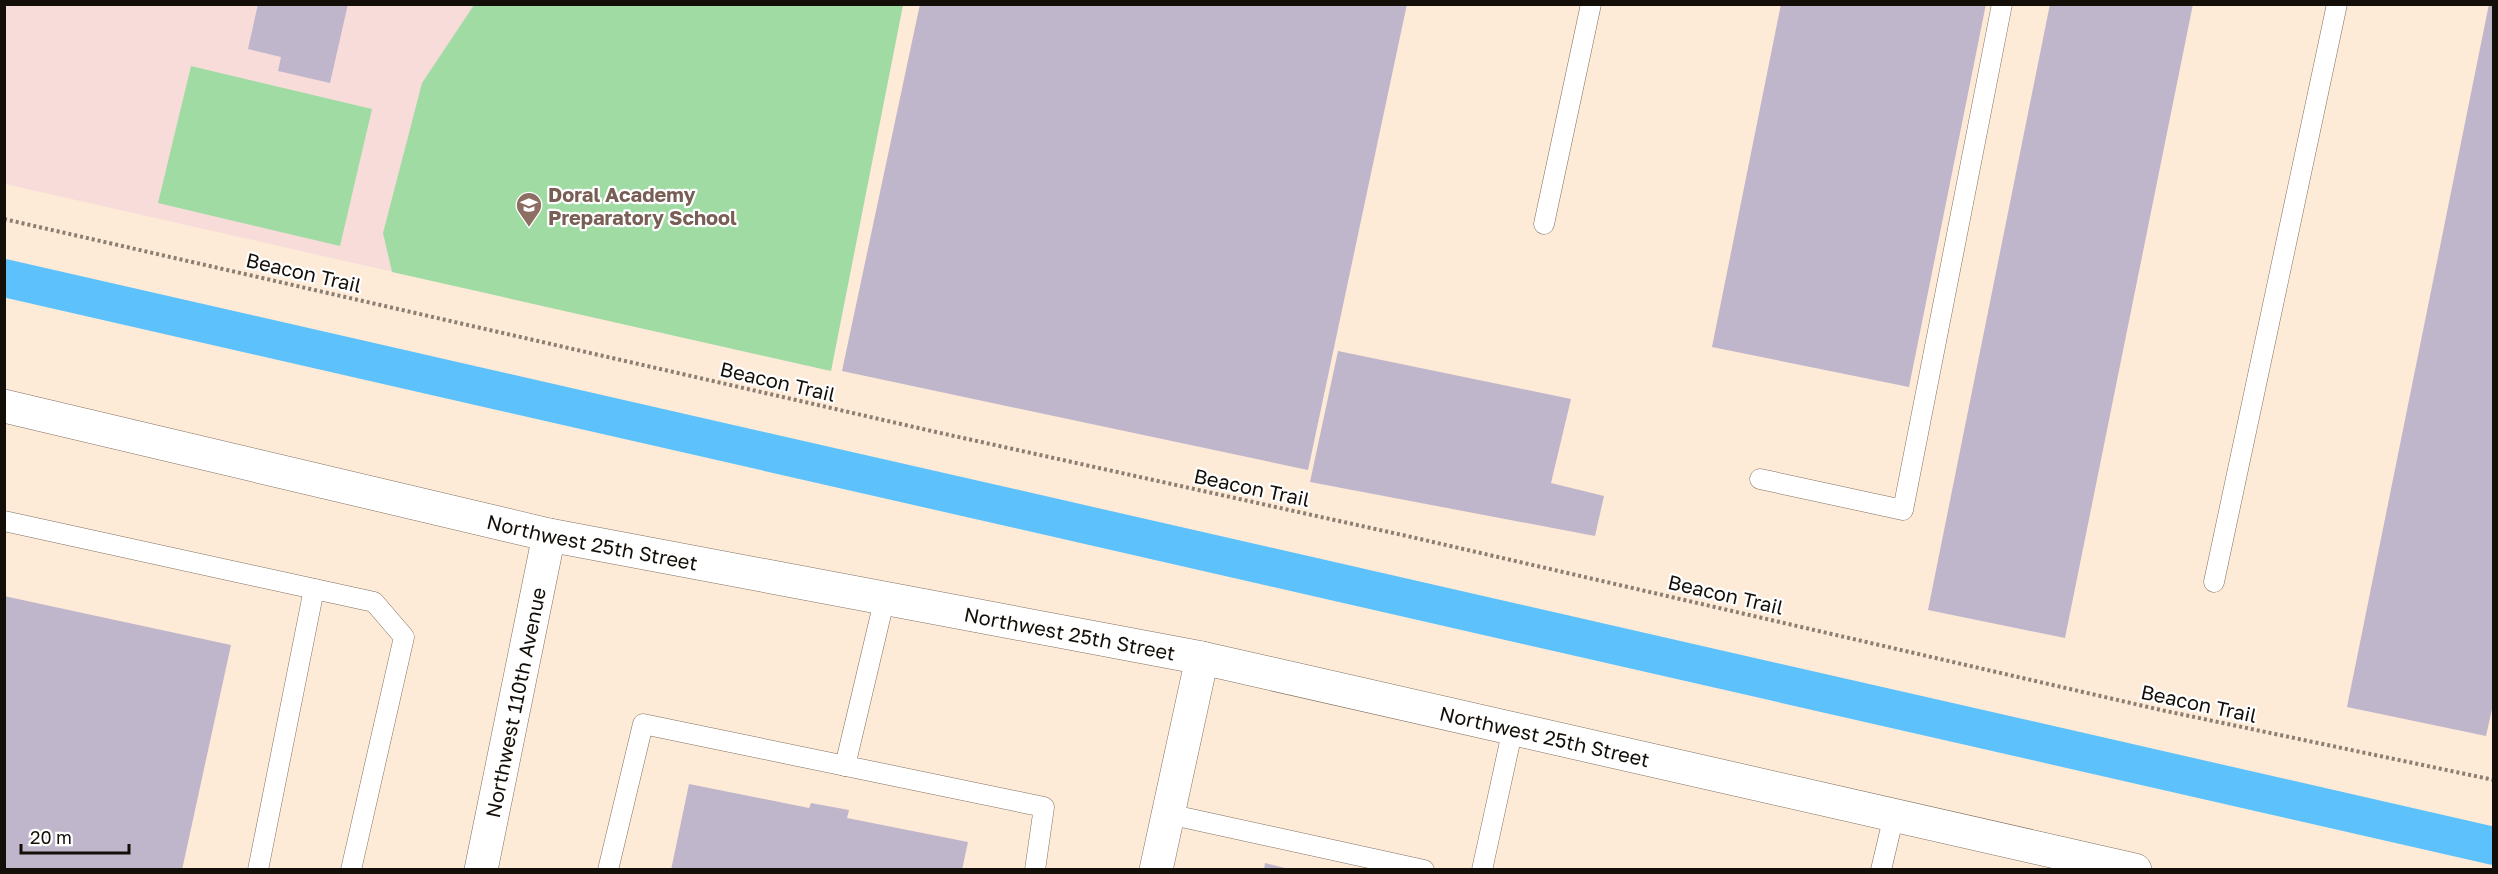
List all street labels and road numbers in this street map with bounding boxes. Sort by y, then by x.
street label: Beacon Trail [244,247,364,297]
street label: Beacon Trail [718,356,838,406]
street label: Beacon Trail [1192,463,1312,511]
street label: Northwest 25th Street [485,509,700,575]
street label: Beacon Trail [1666,569,1786,619]
street label: Northwest 110th Avenue [480,585,550,820]
street label: Northwest 25th Street [962,601,1177,665]
street label: Beacon Trail [2139,679,2259,727]
street label: Northwest 25th Street [1437,700,1652,771]

